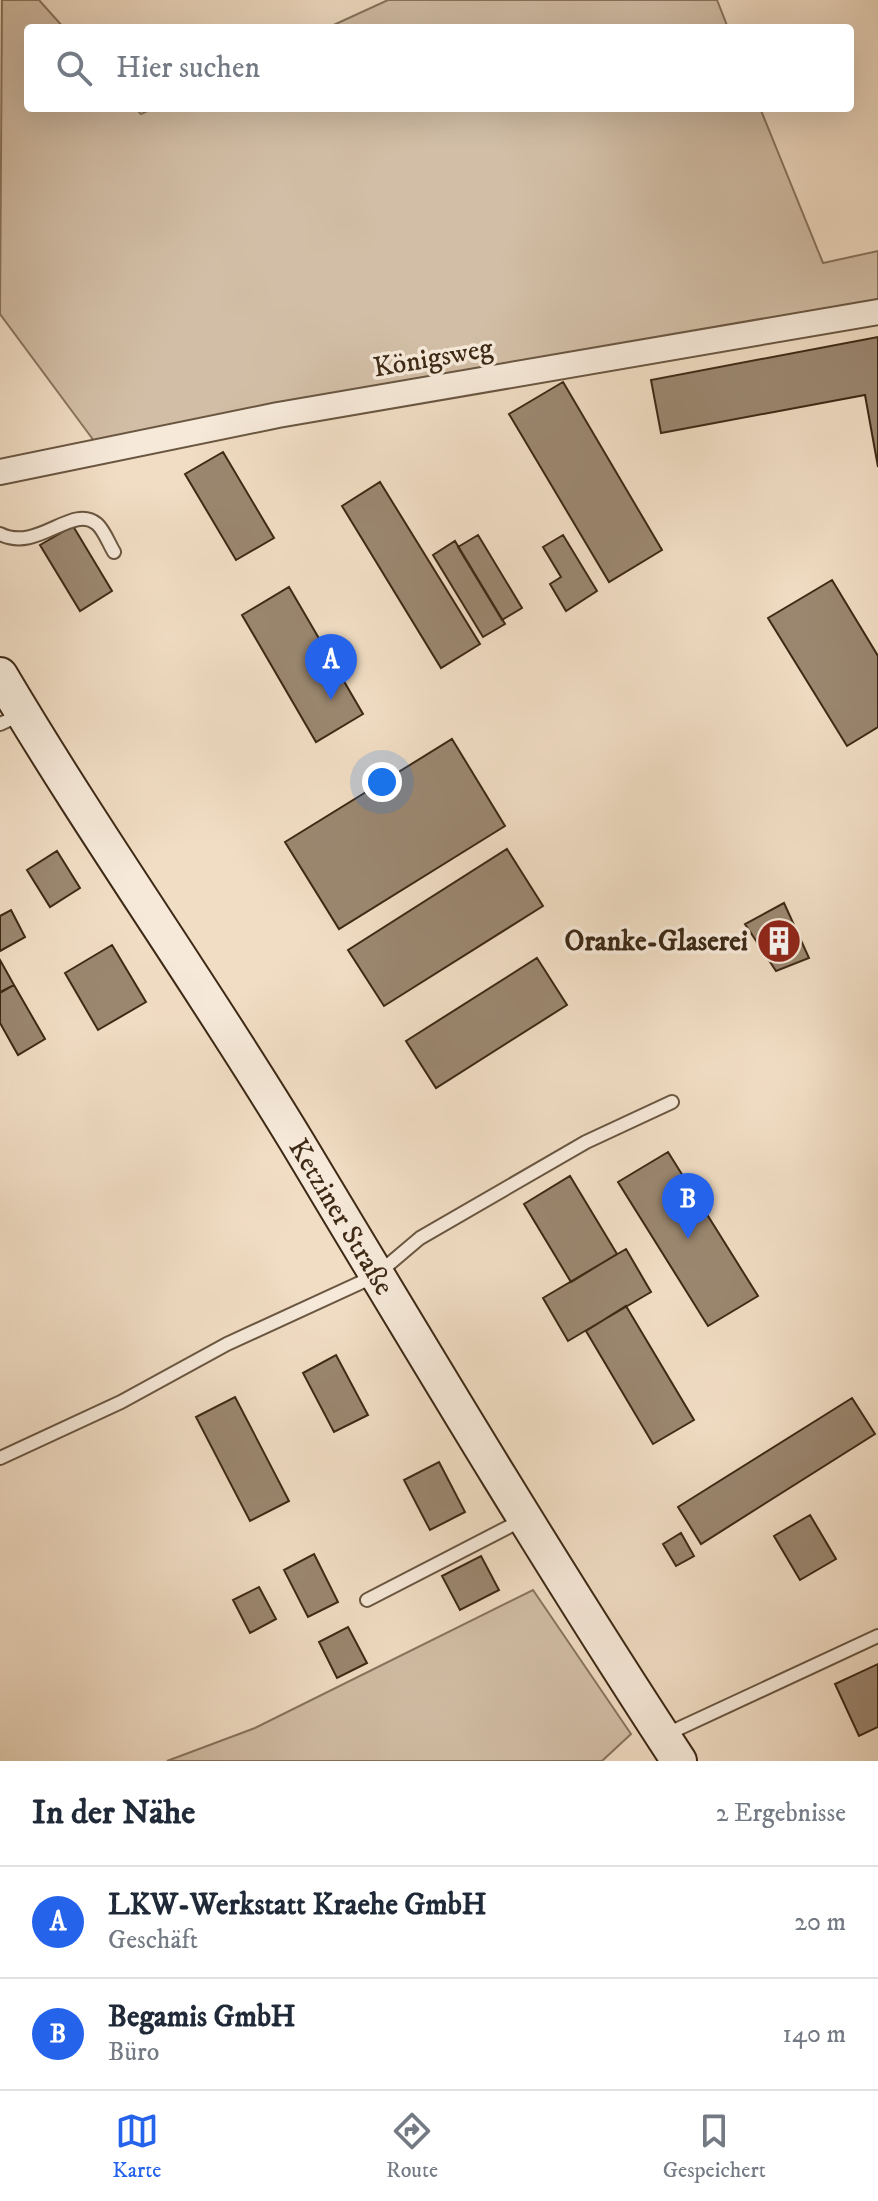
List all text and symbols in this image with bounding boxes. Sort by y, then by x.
search box [24,24,854,112]
icon: search [52,46,96,90]
text: Hier suchen [116,50,260,87]
street label: Königsweg [370,330,496,386]
pin: A [305,634,357,700]
your location [362,762,402,802]
building icon: Oranke-Glaserei [755,917,803,965]
place label: Oranke-Glaserei [565,924,748,959]
street label: Ketziner Straße [281,1132,401,1302]
pin: B [662,1173,714,1239]
text: In der Nähe [32,1792,195,1834]
text: 2 Ergebnisse [716,1797,846,1830]
text: LKW-Werkstatt Kraehe GmbH [108,1887,487,1924]
text: A [50,1906,66,1939]
text: 20 m [794,1906,846,1939]
text: Geschäft [108,1924,198,1957]
text: Begamis GmbH [108,1999,296,2036]
text: B [50,2018,66,2051]
text: 140 m [782,2018,846,2051]
text: Büro [108,2036,159,2069]
tab: Karte [112,2109,161,2184]
tab: Route [386,2109,438,2184]
tab: Gespeichert [663,2109,766,2184]

